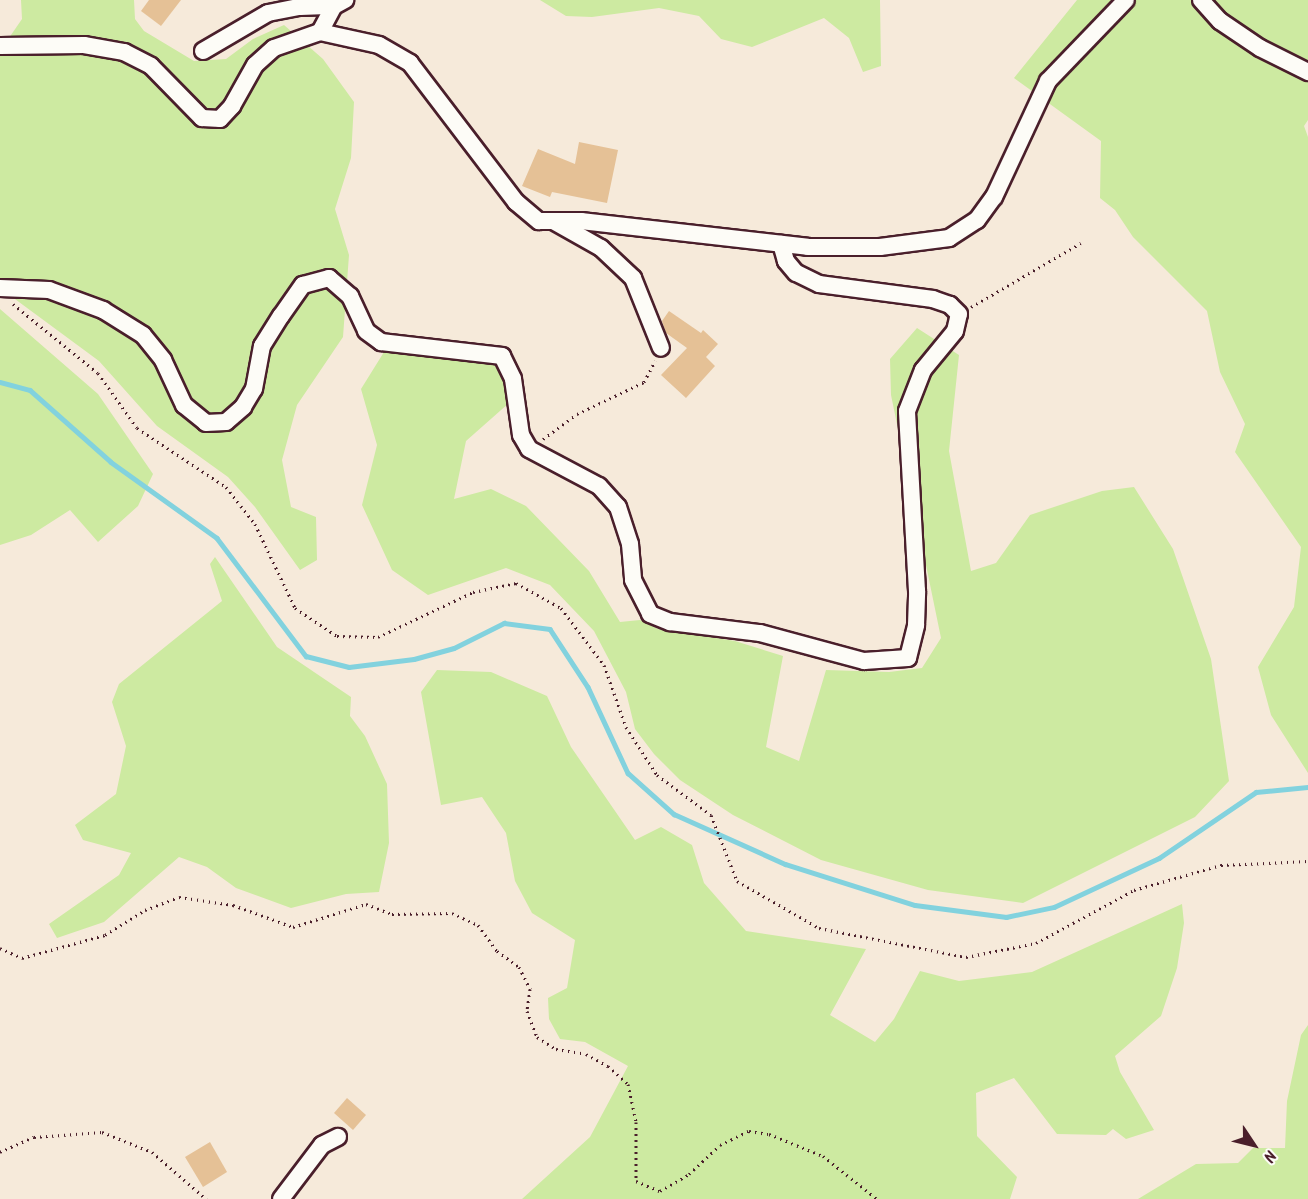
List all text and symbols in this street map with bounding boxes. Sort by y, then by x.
north arrow [1224,1115,1284,1175]
text: N [1256,1144,1282,1167]

